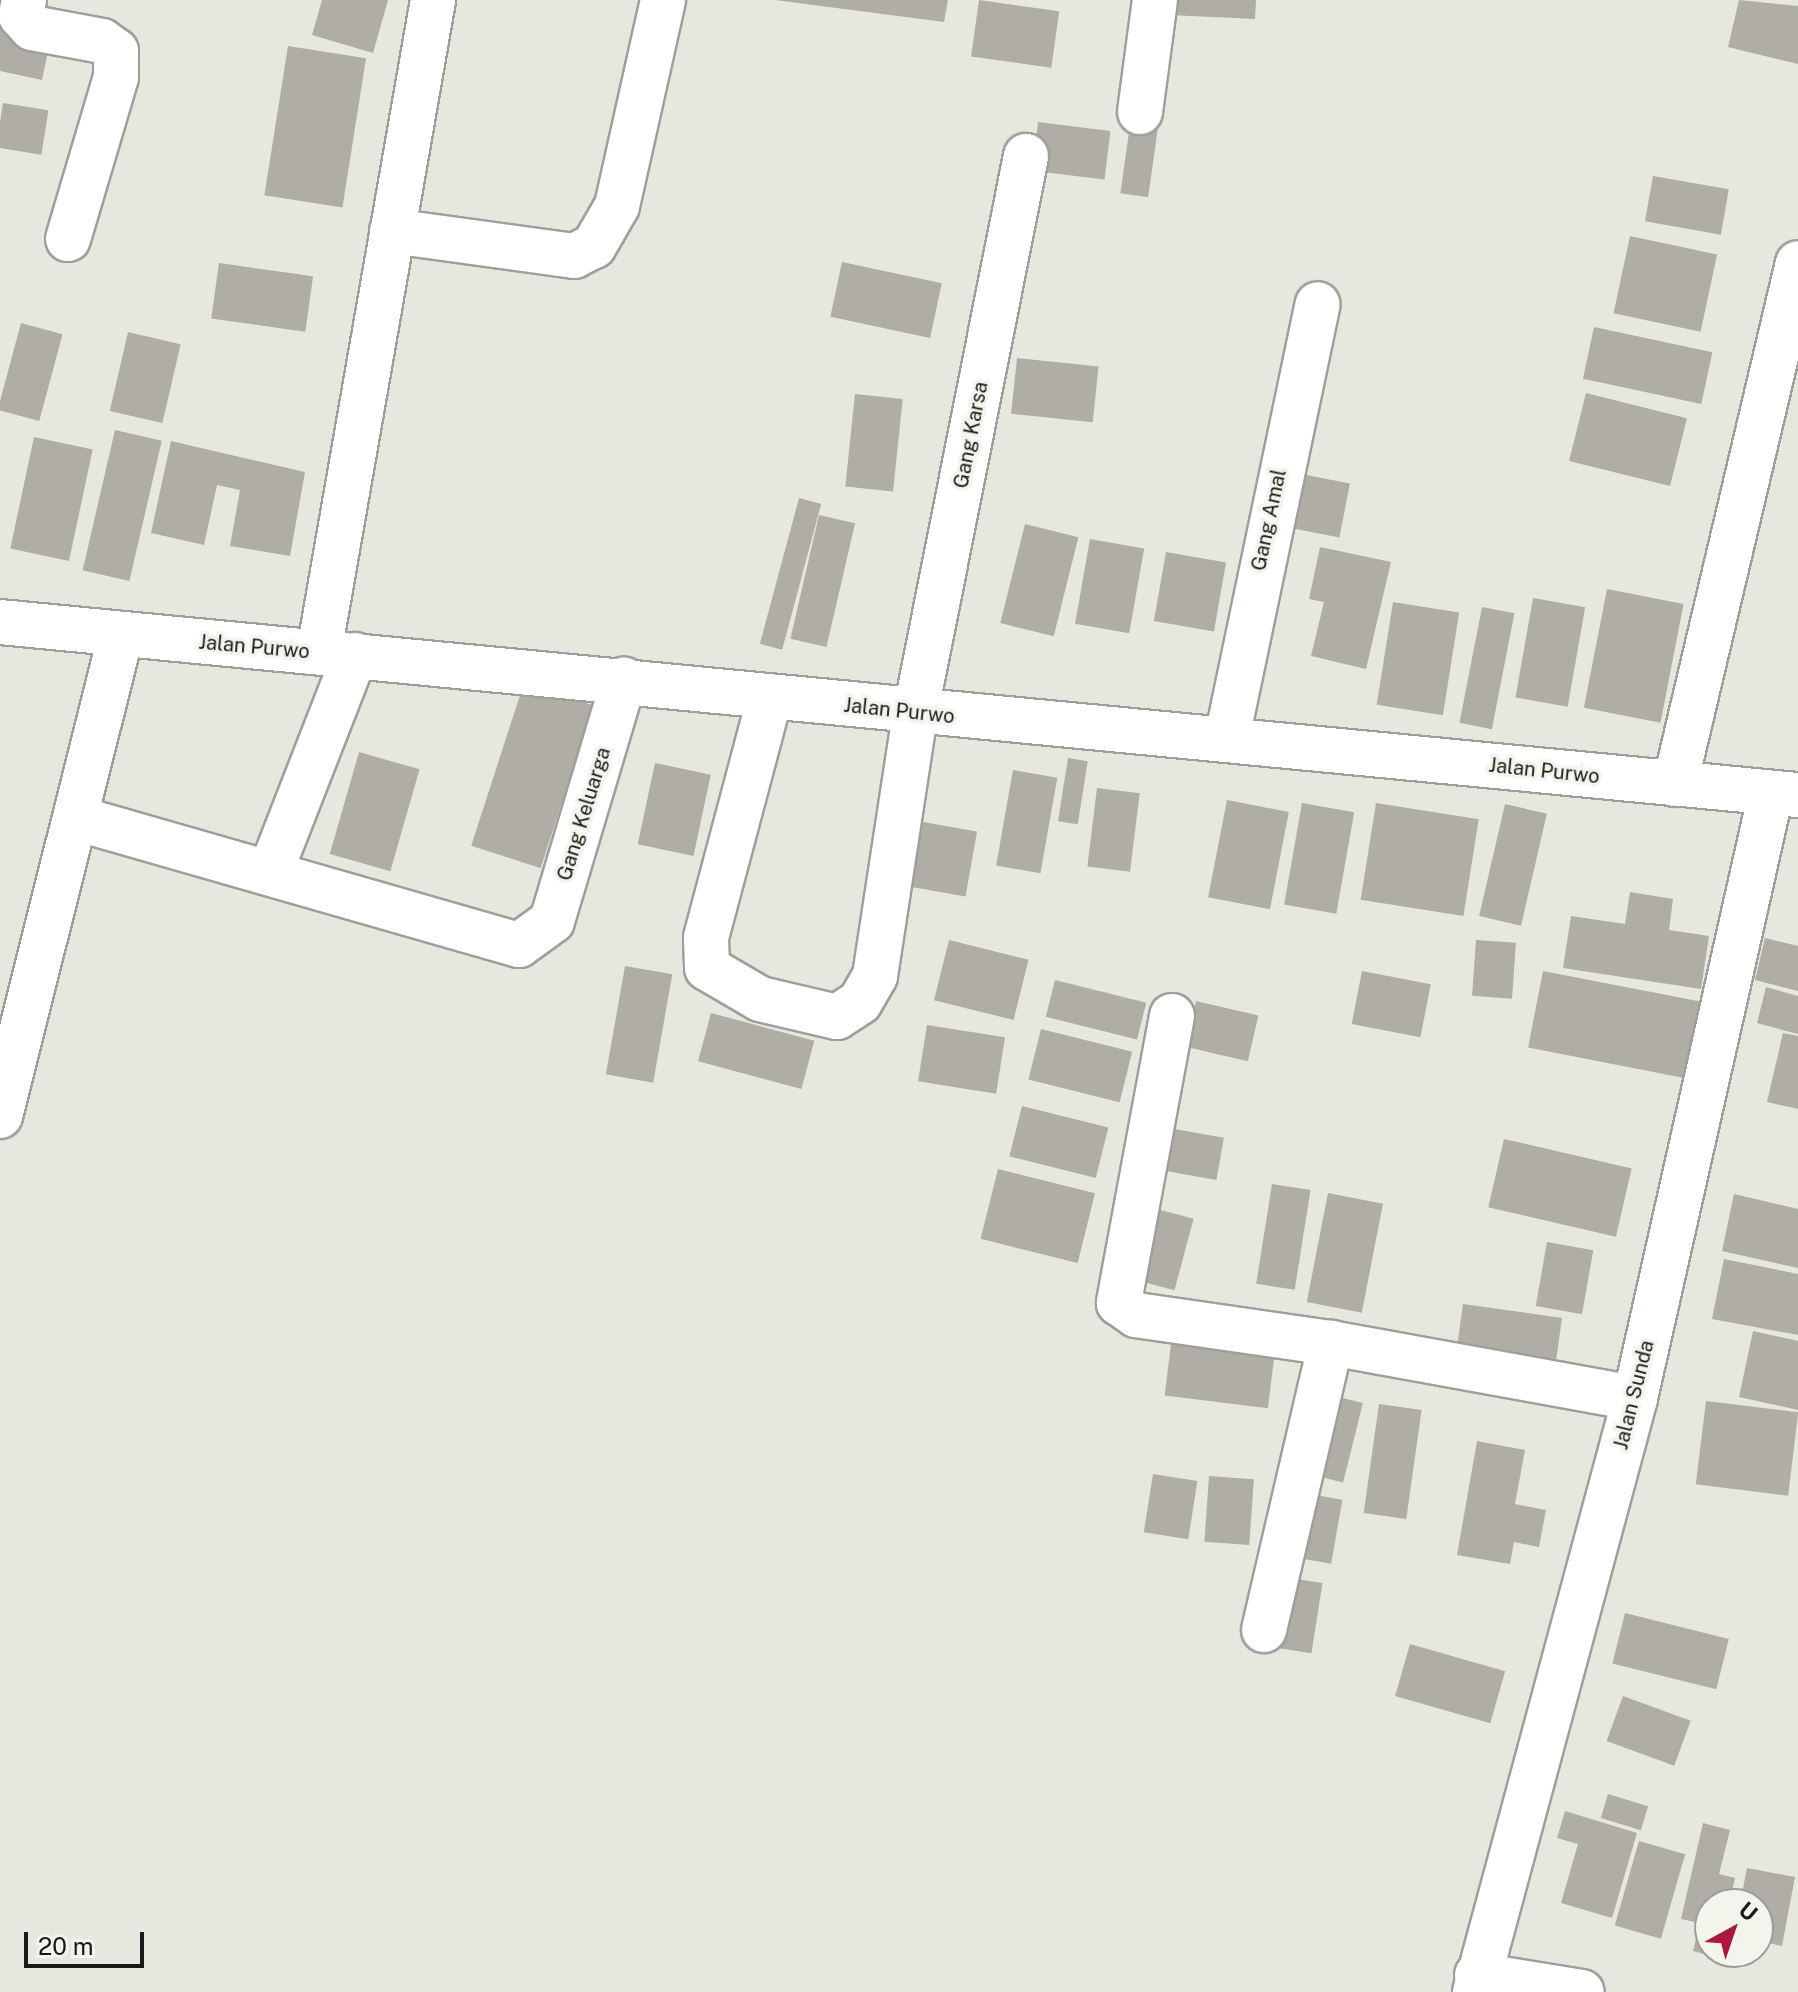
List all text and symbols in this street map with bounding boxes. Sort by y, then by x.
street label: Gang Karsa [949,380,993,490]
street label: Gang Amal [1247,467,1291,573]
street label: Jalan Purwo [197,630,311,664]
street label: Jalan Purwo [842,693,956,729]
street label: Gang Keluarga [552,744,616,884]
street label: Jalan Purwo [1487,753,1601,789]
street label: Jalan Sunda [1609,1338,1659,1452]
north arrow [1694,1888,1774,1968]
text: U [1734,1896,1763,1926]
scale bar [28,1916,148,1966]
text: 20 m [38,1932,94,1960]

